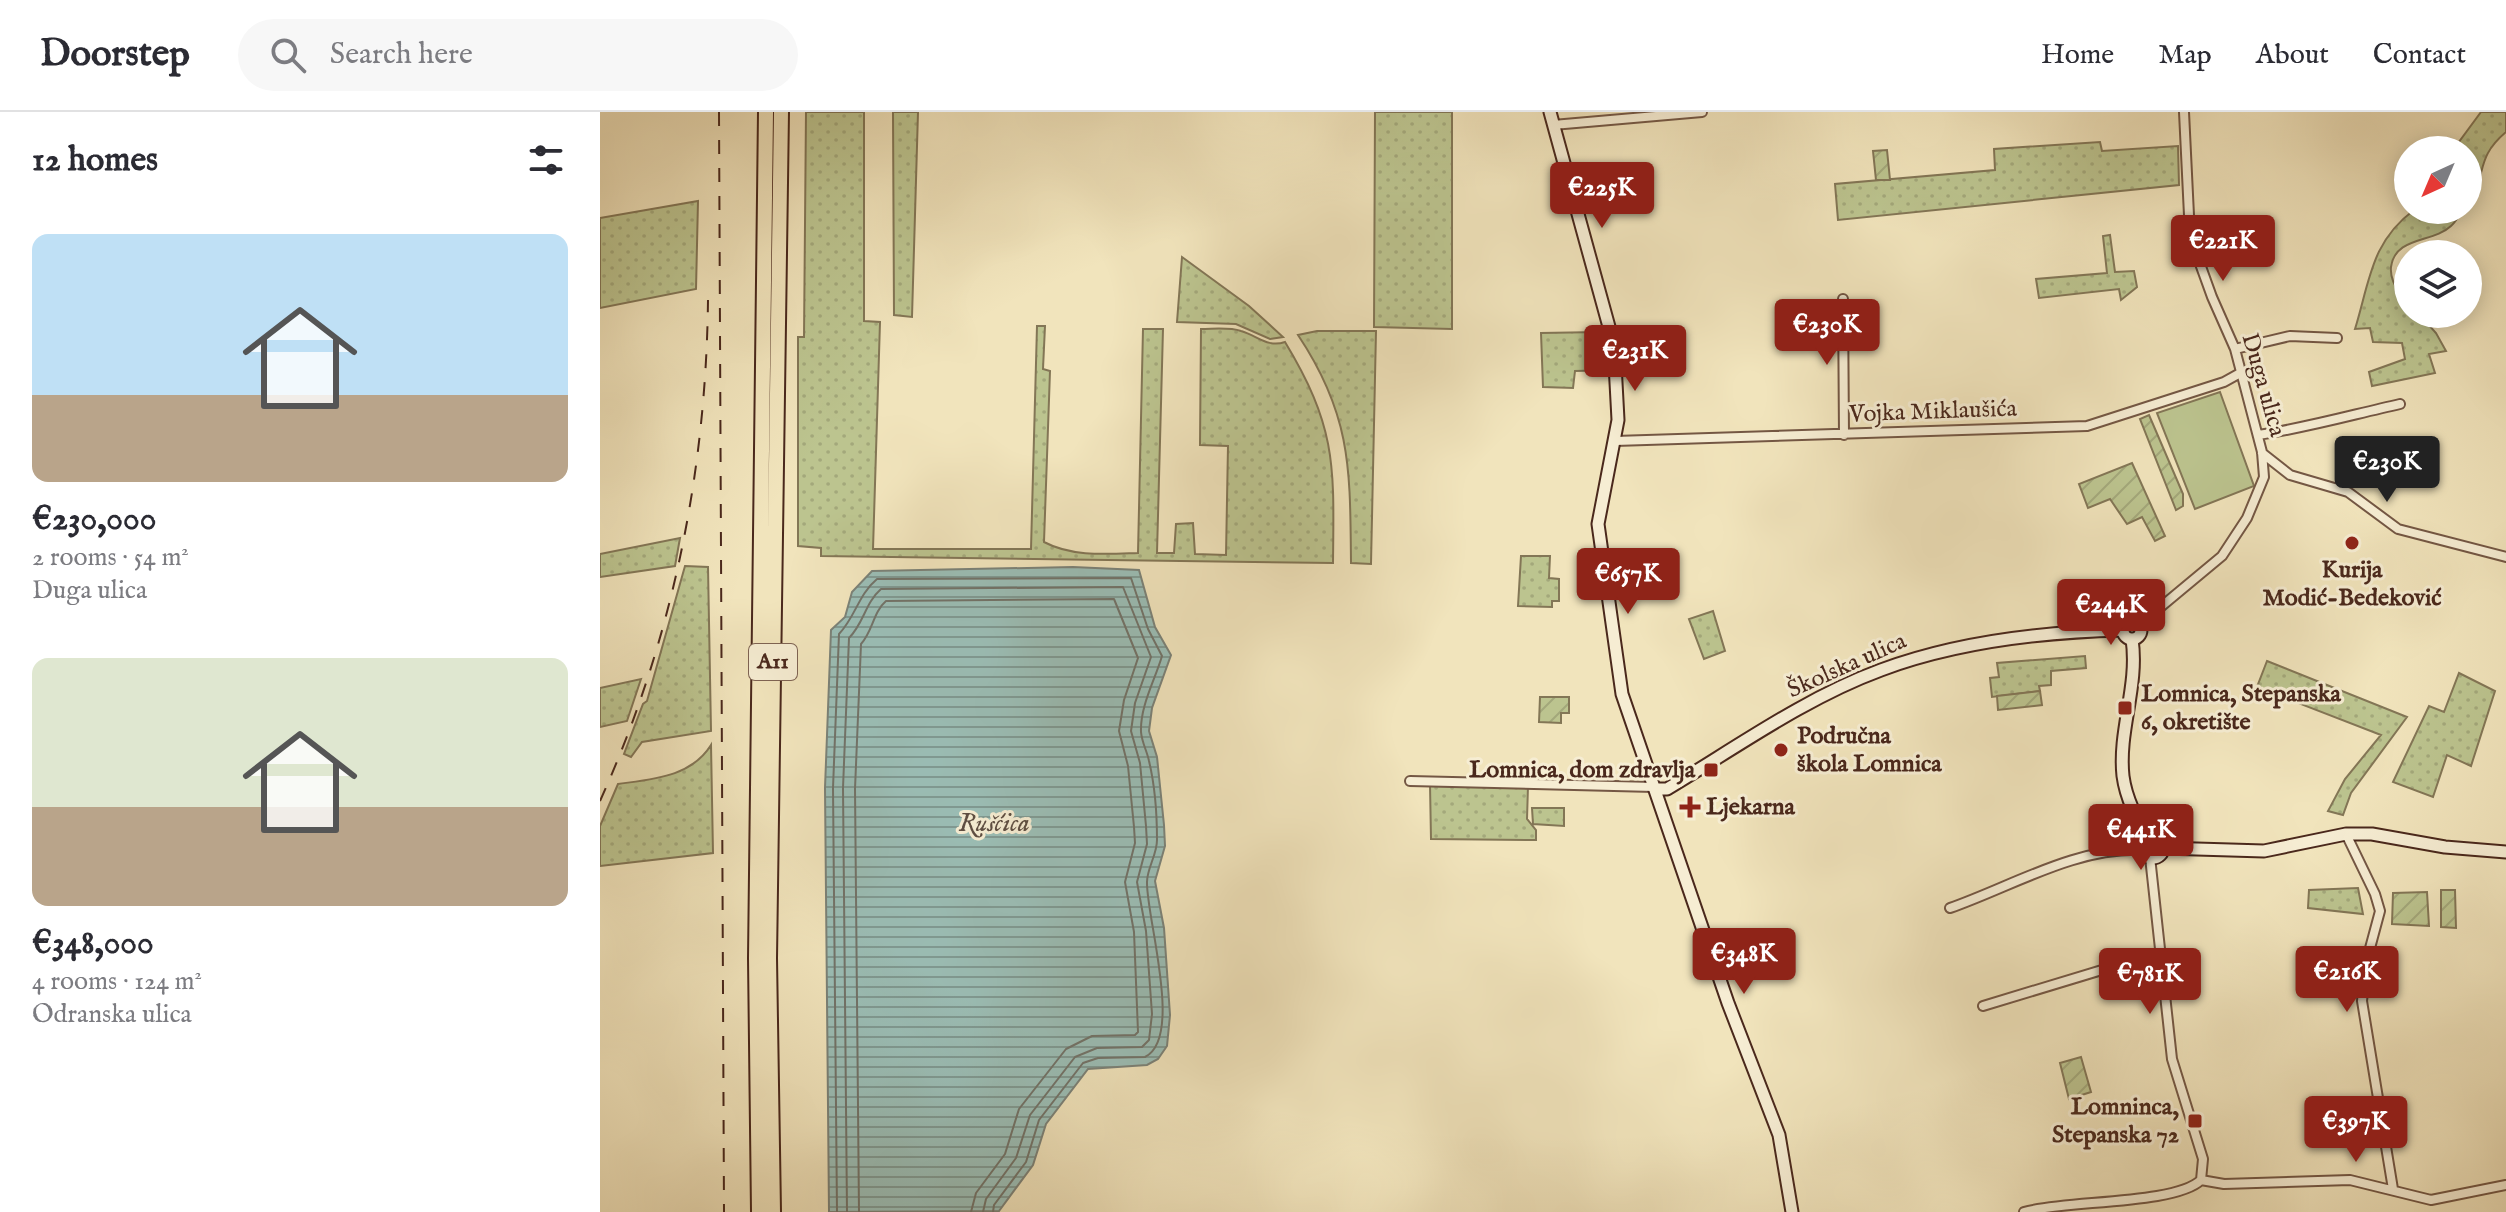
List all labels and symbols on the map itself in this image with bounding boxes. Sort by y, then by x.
north arrow [2394,136,2482,224]
pin: €225K [1546,162,1658,230]
pin: €221K [2167,215,2279,283]
pin: €230K [1771,299,1883,367]
pin: €231K [1579,325,1691,393]
street label: Duga ulica [2233,330,2293,441]
street label: Vojka Miklaušića [1847,394,2018,430]
pin: €230K [2331,436,2443,504]
marker: Kurija Modić-Bedeković [2343,534,2361,552]
pin: €657K [1572,548,1684,616]
place label: Kurija Modić-Bedeković [2262,555,2442,614]
pin: €244K [2055,579,2167,647]
street label: Školska ulica [1783,626,1912,706]
road number: A11 [749,644,797,680]
place label: Lomnica, Stepanska 6, okretište [2141,679,2342,738]
marker: Lomnica, Stepanska 6, okretište [2116,699,2134,717]
place label: Područna škola Lomnica [1797,721,1942,780]
marker: Područna škola Lomnica [1772,741,1790,759]
place label: Lomnica, dom zdravlja [1469,755,1696,786]
marker: Lomnica, dom zdravlja [1702,761,1720,779]
place label: Ljekarna [1706,792,1796,823]
marker: Ljekarna [1681,798,1699,816]
pin: €441K [2085,804,2197,872]
water label: Rušćica [958,807,1030,840]
pin: €348K [1688,928,1800,996]
pin: €216K [2291,946,2403,1014]
pin: €781K [2094,948,2206,1016]
place label: Lomninca, Stepanska 72 [2052,1092,2180,1151]
pin: €397K [2300,1096,2412,1164]
marker: Lomninca, Stepanska 72 [2186,1112,2204,1130]

